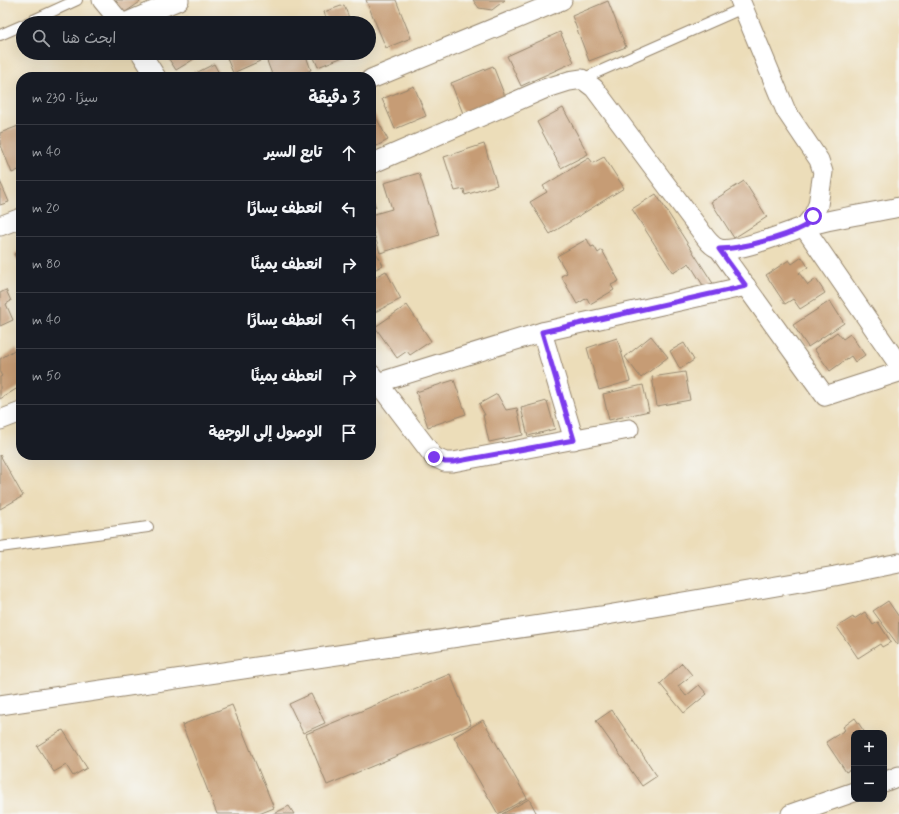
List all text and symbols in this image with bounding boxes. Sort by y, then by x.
search box [16,16,376,60]
icon: search [30,27,52,49]
text: ابحث هنا [62,29,116,49]
text: 3 دقيقة [309,87,360,109]
text: سيرًا · 230 m [32,90,98,107]
icon: ahead [338,142,360,164]
text: تابع السير [264,143,322,163]
text: 40 m [32,144,61,161]
icon: left [338,198,360,220]
text: انعطف يسارًا [247,199,322,219]
text: 20 m [32,200,60,217]
route start [804,207,822,225]
icon: right [338,254,360,276]
text: انعطف يمينًا [251,255,322,275]
text: 80 m [32,256,61,273]
icon: left [338,310,360,332]
text: انعطف يسارًا [247,311,322,331]
text: 40 m [32,312,61,329]
icon: right [338,366,360,388]
text: انعطف يمينًا [251,367,322,387]
text: 50 m [32,368,61,385]
icon: arrive [338,422,360,444]
text: الوصول إلى الوجهة [208,423,322,443]
route end [425,448,443,466]
map controls [851,730,887,802]
button: + [851,730,887,766]
button: − [851,766,887,802]

